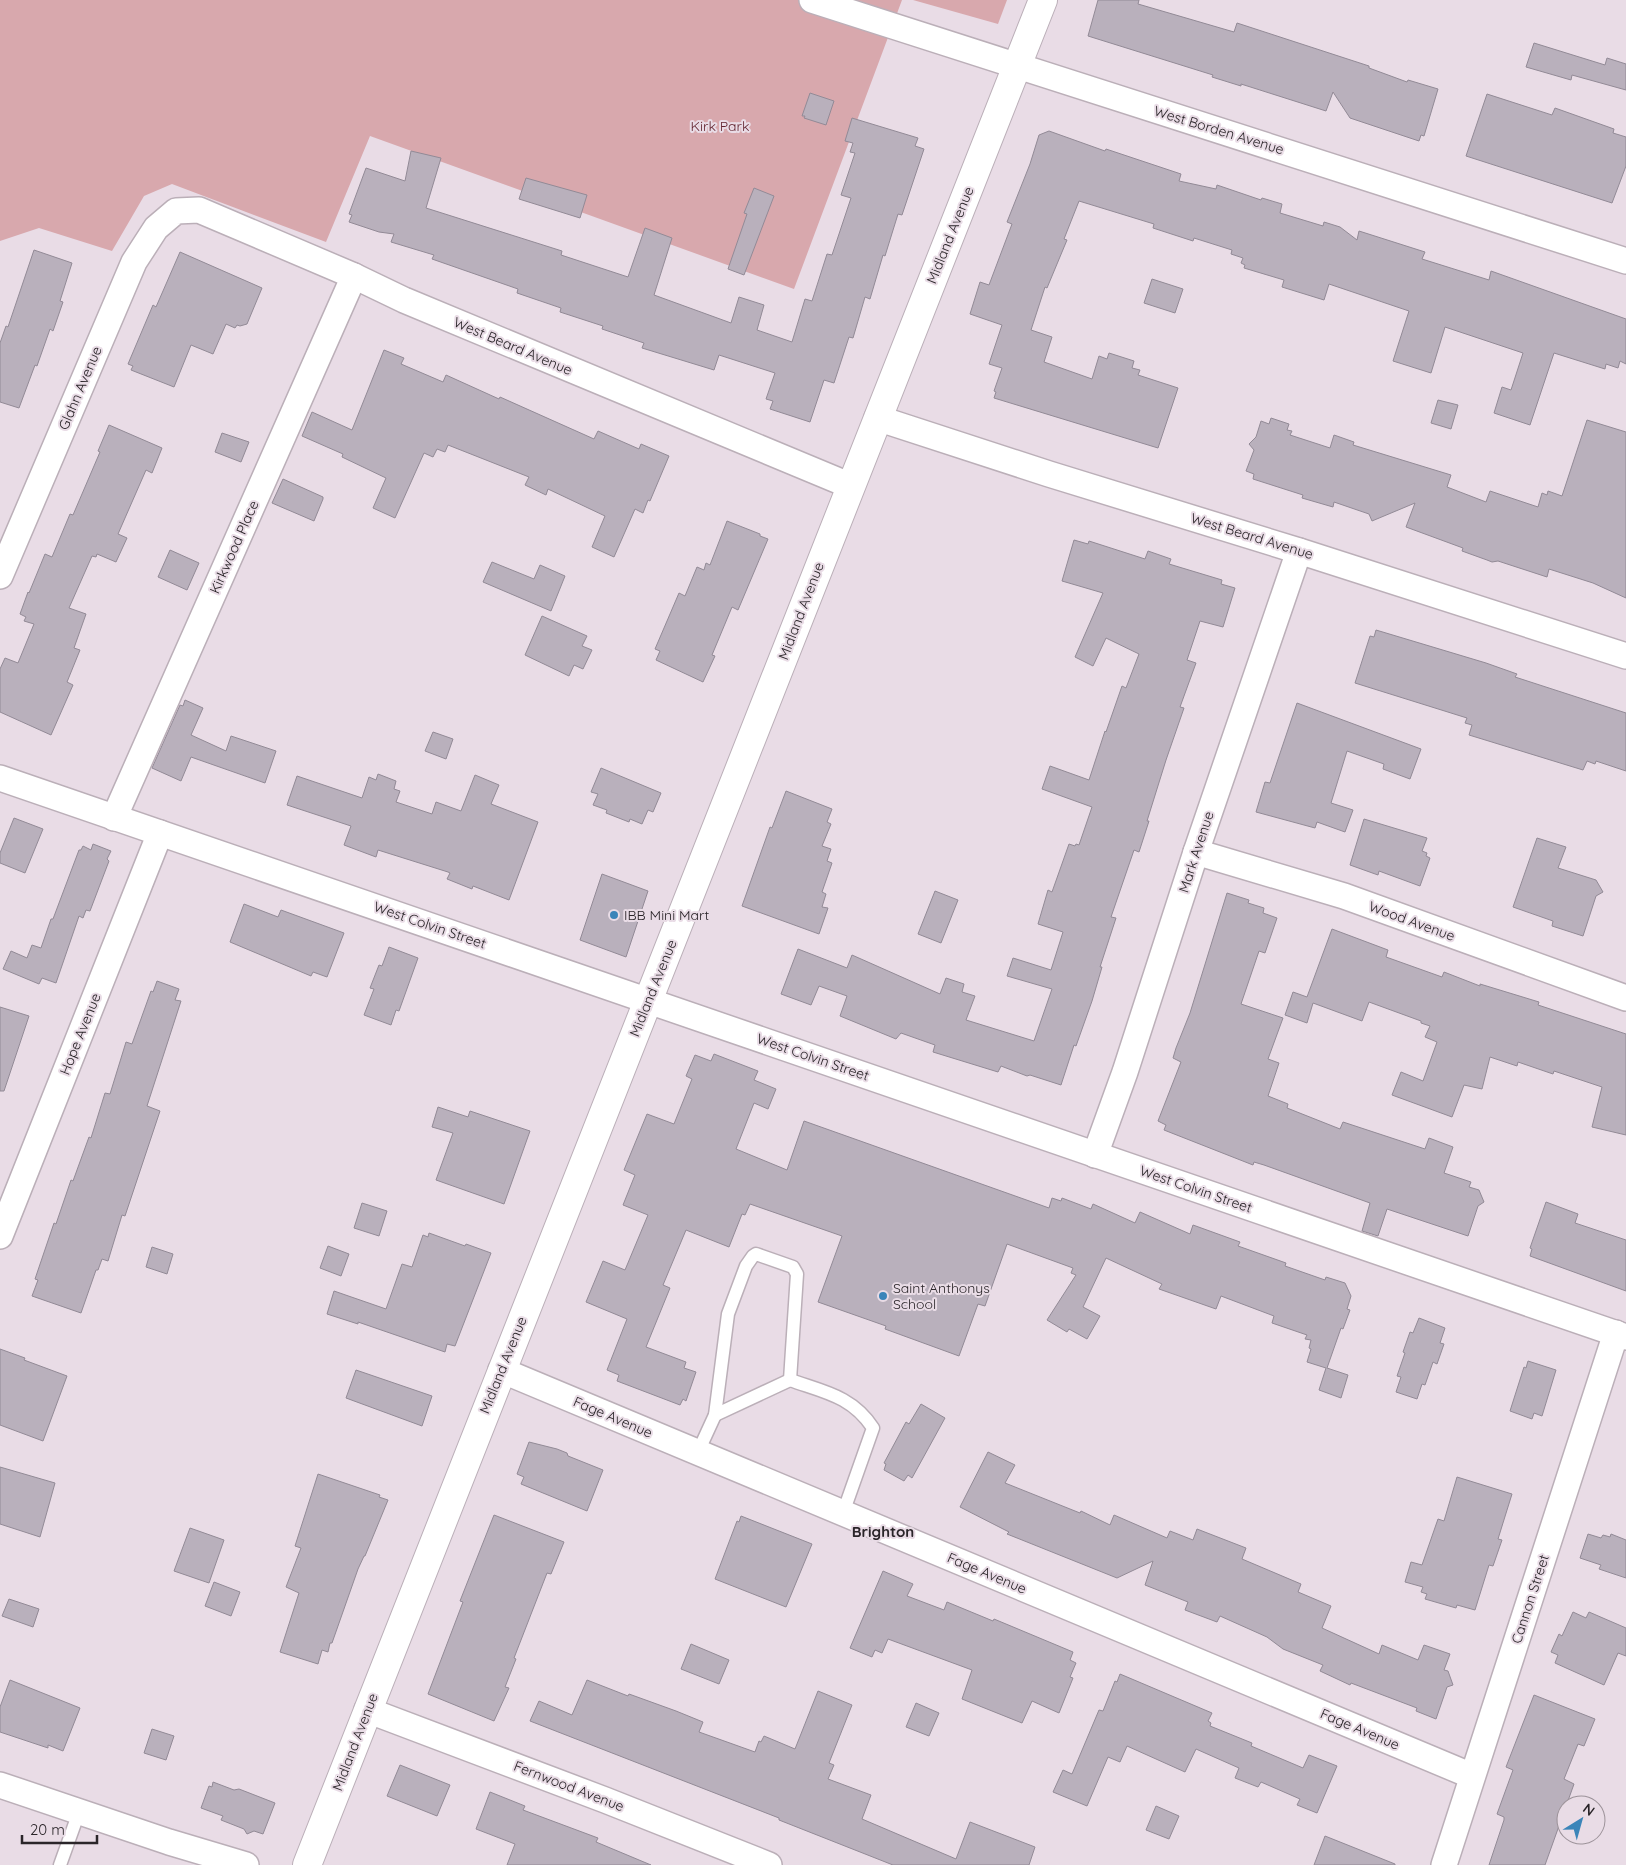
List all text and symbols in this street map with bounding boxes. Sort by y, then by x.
street label: West Borden Avenue [1152,102,1286,158]
park label: Kirk Park [691,117,749,135]
street label: Midland Avenue [922,184,978,286]
street label: West Beard Avenue [451,313,575,379]
street label: Glahn Avenue [54,343,106,433]
street label: Kirkwood Place [205,497,263,596]
street label: West Beard Avenue [1189,509,1316,563]
street label: Midland Avenue [774,560,828,662]
street label: Mark Avenue [1174,809,1218,895]
street label: West Colvin Street [372,897,489,953]
street label: Wood Avenue [1366,897,1458,945]
place label: IBB Mini Mart [624,906,709,924]
marker: IBB Mini Mart [608,909,620,921]
street label: Midland Avenue [625,937,681,1039]
street label: Hope Avenue [55,990,105,1078]
street label: West Colvin Street [755,1029,872,1085]
street label: West Colvin Street [1138,1161,1255,1217]
place label: Saint Anthonys School [893,1279,990,1313]
marker: Saint Anthonys School [877,1290,889,1302]
street label: Midland Avenue [475,1314,531,1416]
street label: Fage Avenue [571,1392,655,1442]
district label: Brighton [852,1522,914,1541]
street label: Fage Avenue [945,1548,1029,1598]
street label: Cannon Street [1507,1552,1553,1646]
street label: Midland Avenue [328,1691,382,1793]
street label: Fage Avenue [1318,1704,1402,1754]
street label: Fernwood Avenue [511,1757,627,1815]
north arrow [1556,1795,1606,1845]
text: N [1579,1799,1598,1820]
scale bar [22,1812,98,1844]
text: 20 m [30,1820,65,1839]

